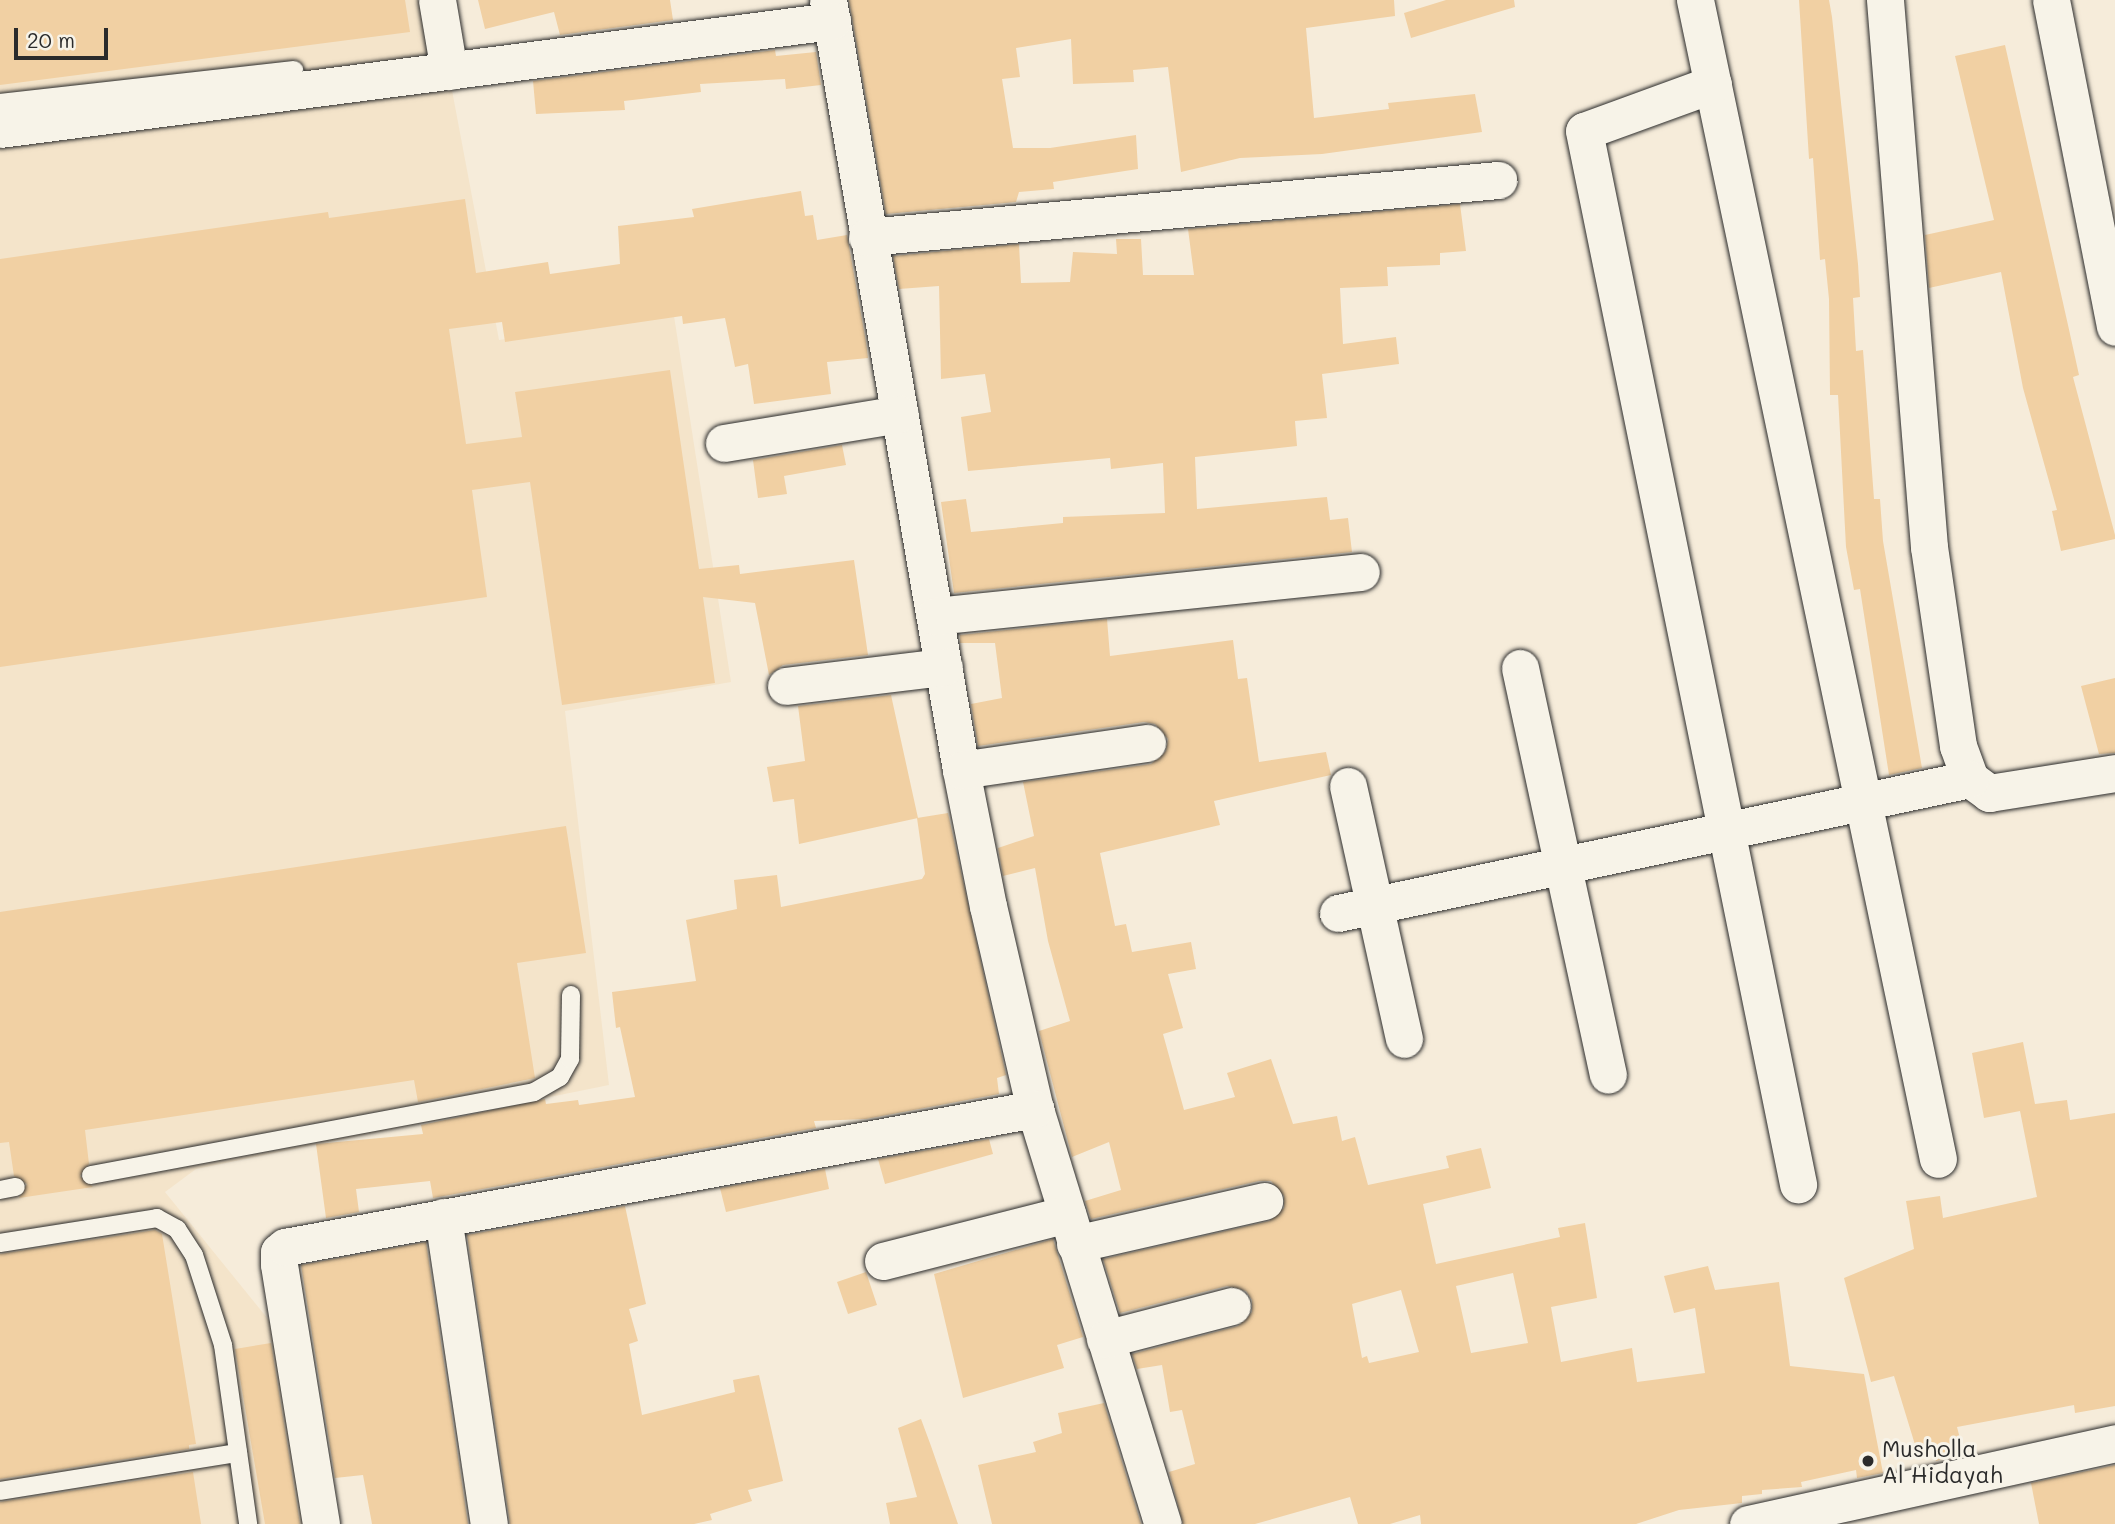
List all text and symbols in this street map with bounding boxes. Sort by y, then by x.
scale bar [18,14,112,58]
text: 20 m [27,26,75,53]
place label: Musholla Al Hidayah [1882,1434,2003,1488]
marker: Musholla Al Hidayah [1860,1453,1876,1469]

